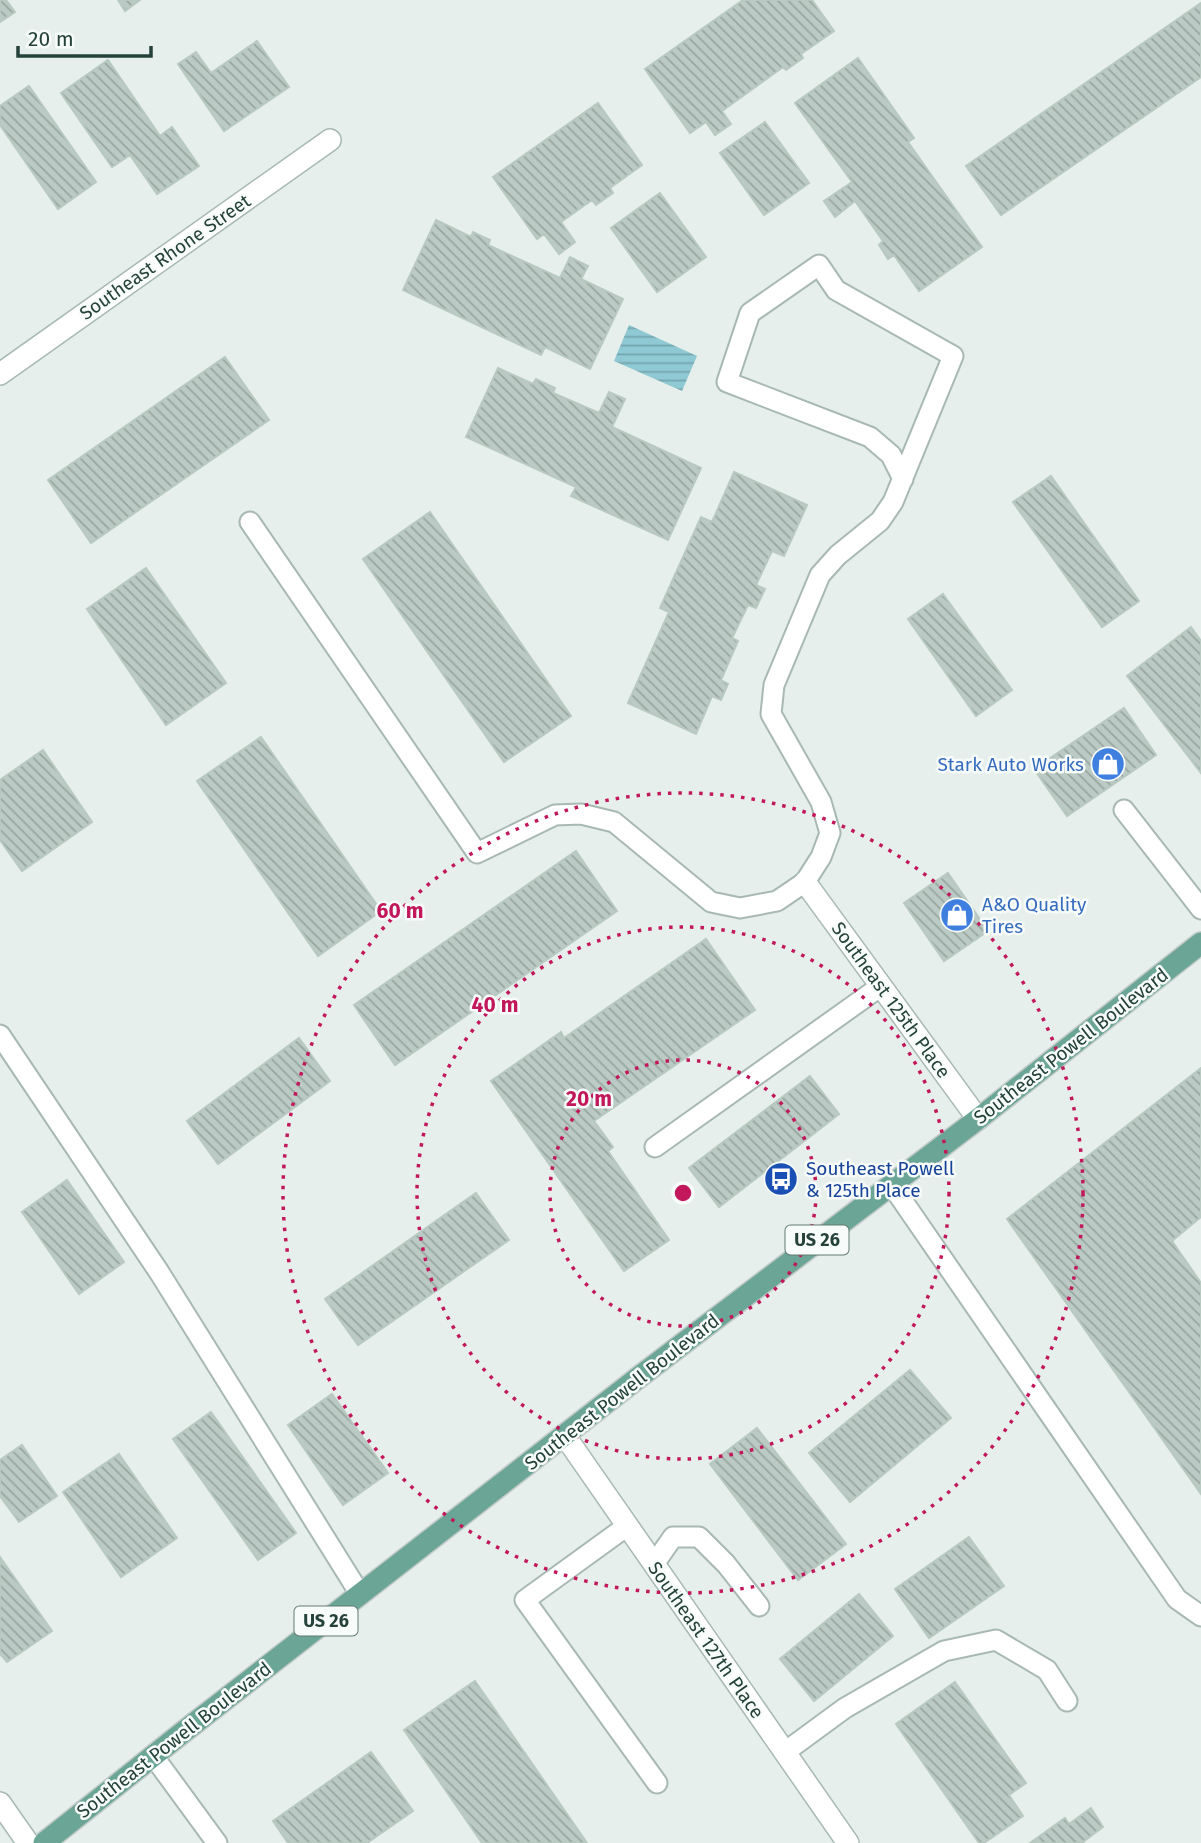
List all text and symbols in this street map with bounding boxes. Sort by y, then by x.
scale bar [18,14,150,58]
text: 20 m [28,26,74,52]
street label: Southeast Rhone Street [75,189,255,325]
shop icon: Stark Auto Works [1089,745,1127,783]
place label: Stark Auto Works [937,753,1084,776]
place label: A&O Quality Tires [982,893,1087,938]
shop icon: A&O Quality Tires [938,896,976,934]
text: 60 m [377,898,423,924]
street label: Southeast 125th Place [827,917,955,1083]
street label: Southeast Powell Boulevard [969,963,1173,1129]
text: 40 m [472,992,518,1018]
text: 20 m [566,1086,612,1112]
place label: Southeast Powell & 125th Place [806,1157,955,1202]
bus stop icon: Southeast Powell & 125th Place [762,1160,800,1198]
centre of rings [671,1181,695,1205]
road number: US 26 [786,1226,848,1254]
street label: Southeast Powell Boulevard [520,1309,724,1475]
street label: Southeast 127th Place [643,1557,769,1723]
road number: US 26 [294,1606,358,1636]
street label: Southeast Powell Boulevard [72,1657,276,1823]

